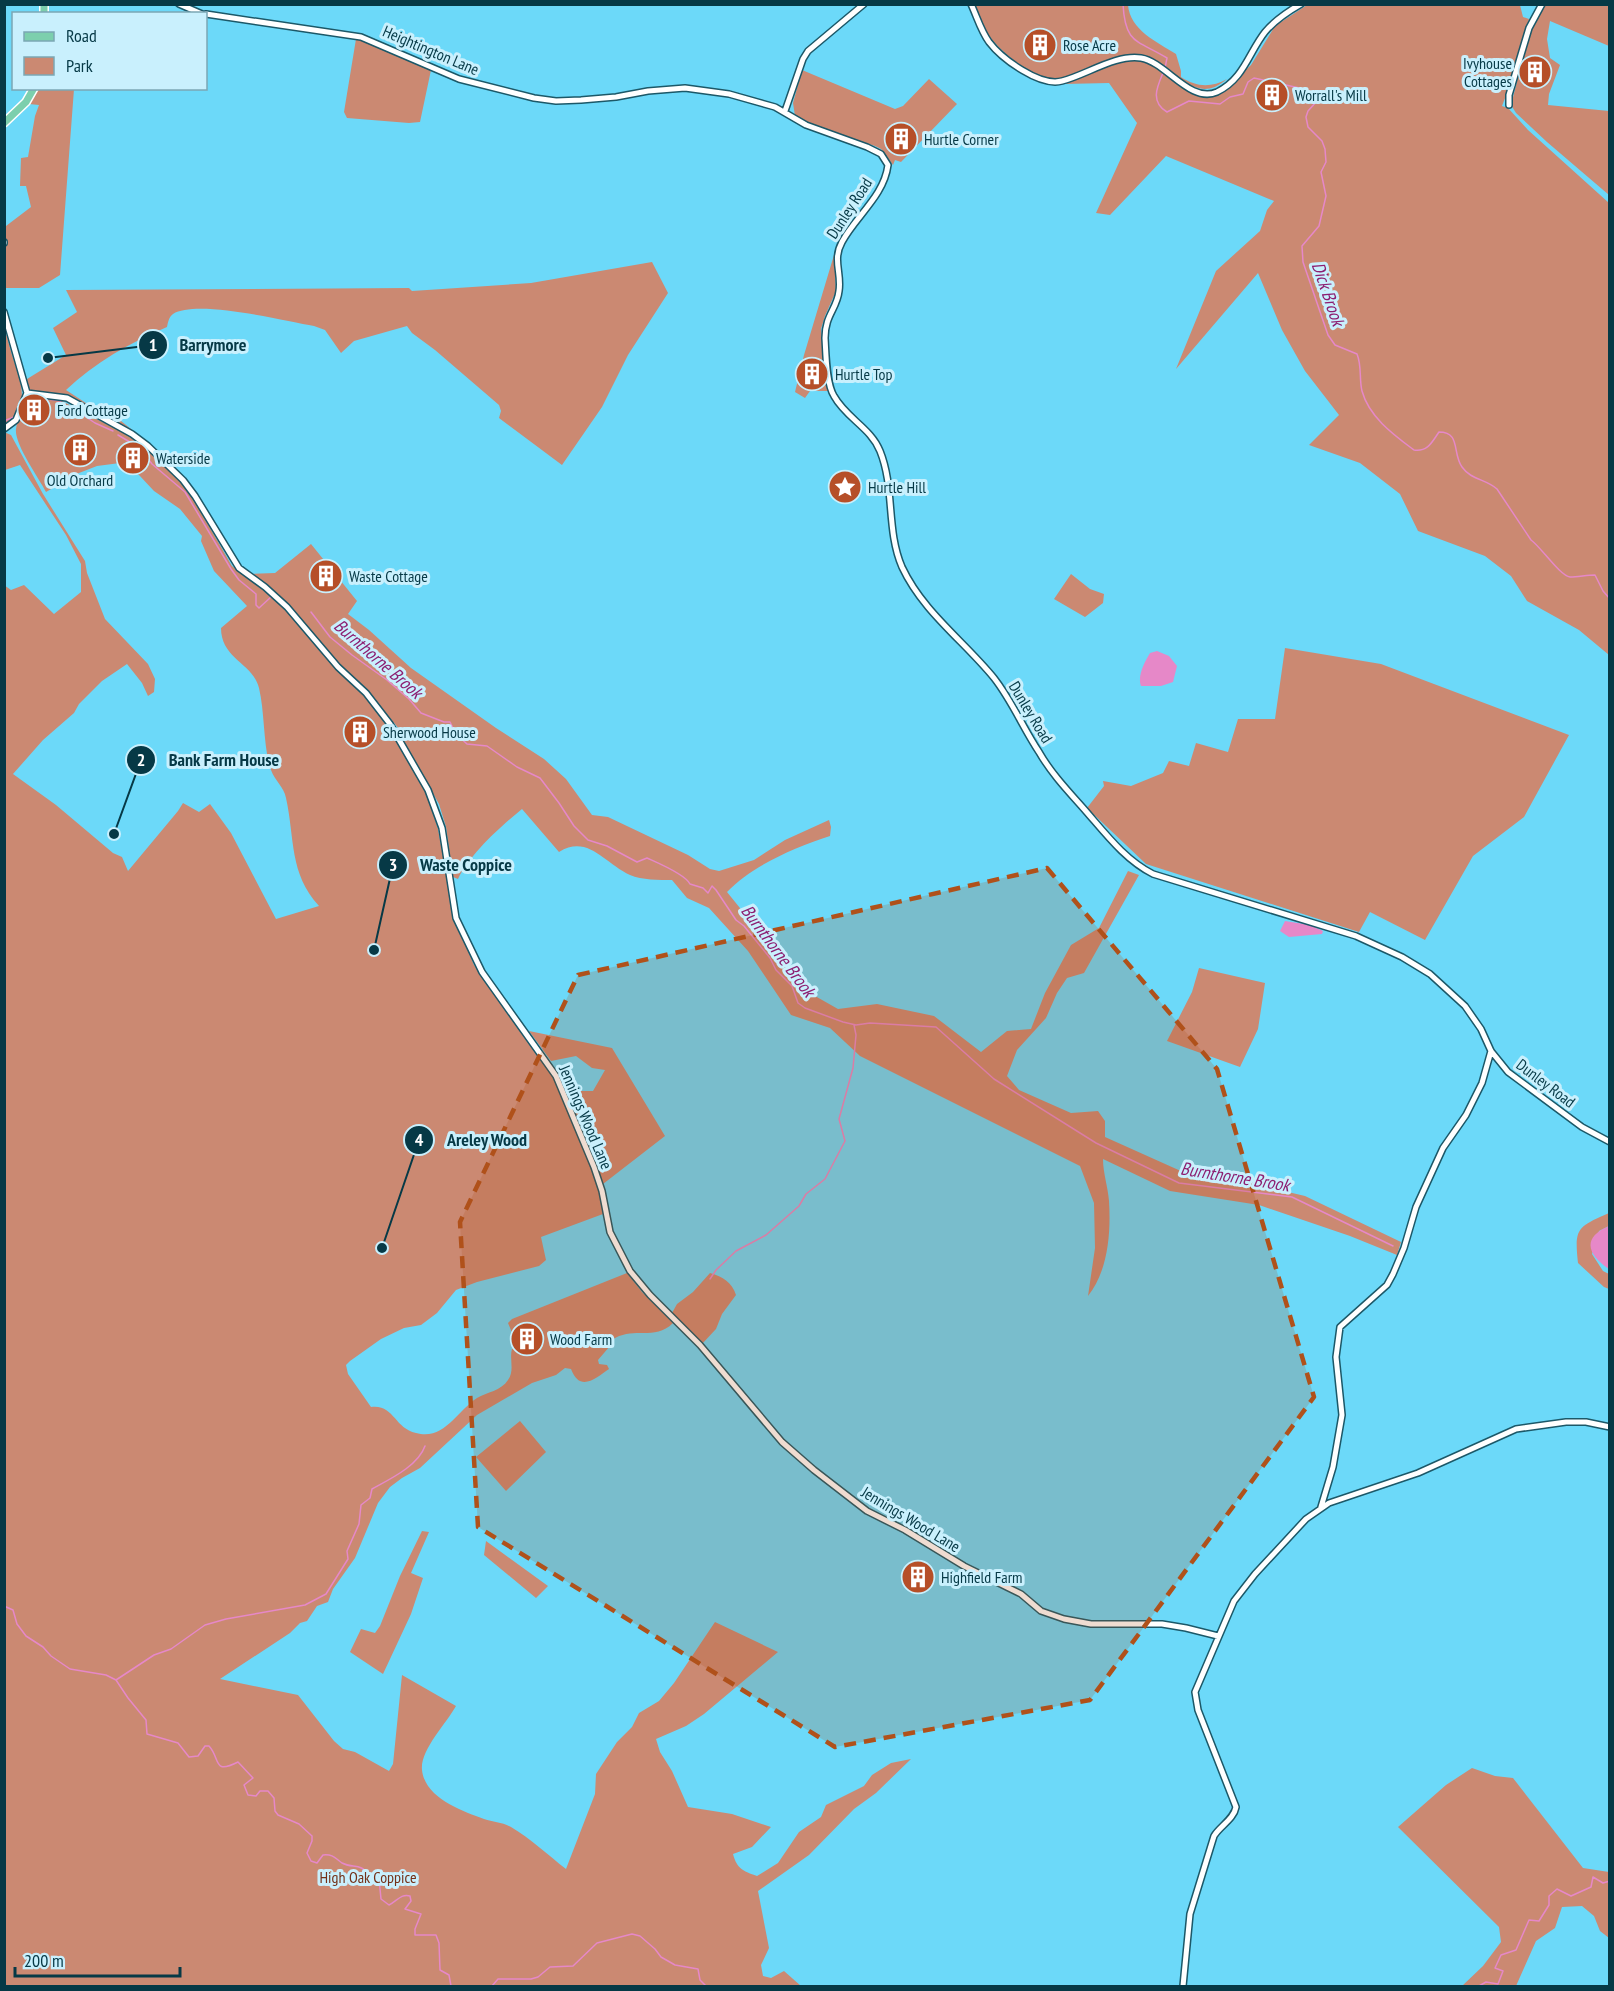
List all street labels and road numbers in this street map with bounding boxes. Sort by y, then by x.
street label: Heightington Lane [380,21,482,79]
street label: Dunley Road [822,174,876,242]
street label: Dunley Road [1005,677,1057,747]
street label: Dunley Road [1513,1054,1579,1112]
street label: Jennings Wood Lane [555,1061,617,1172]
street label: Jennings Wood Lane [857,1481,964,1556]

